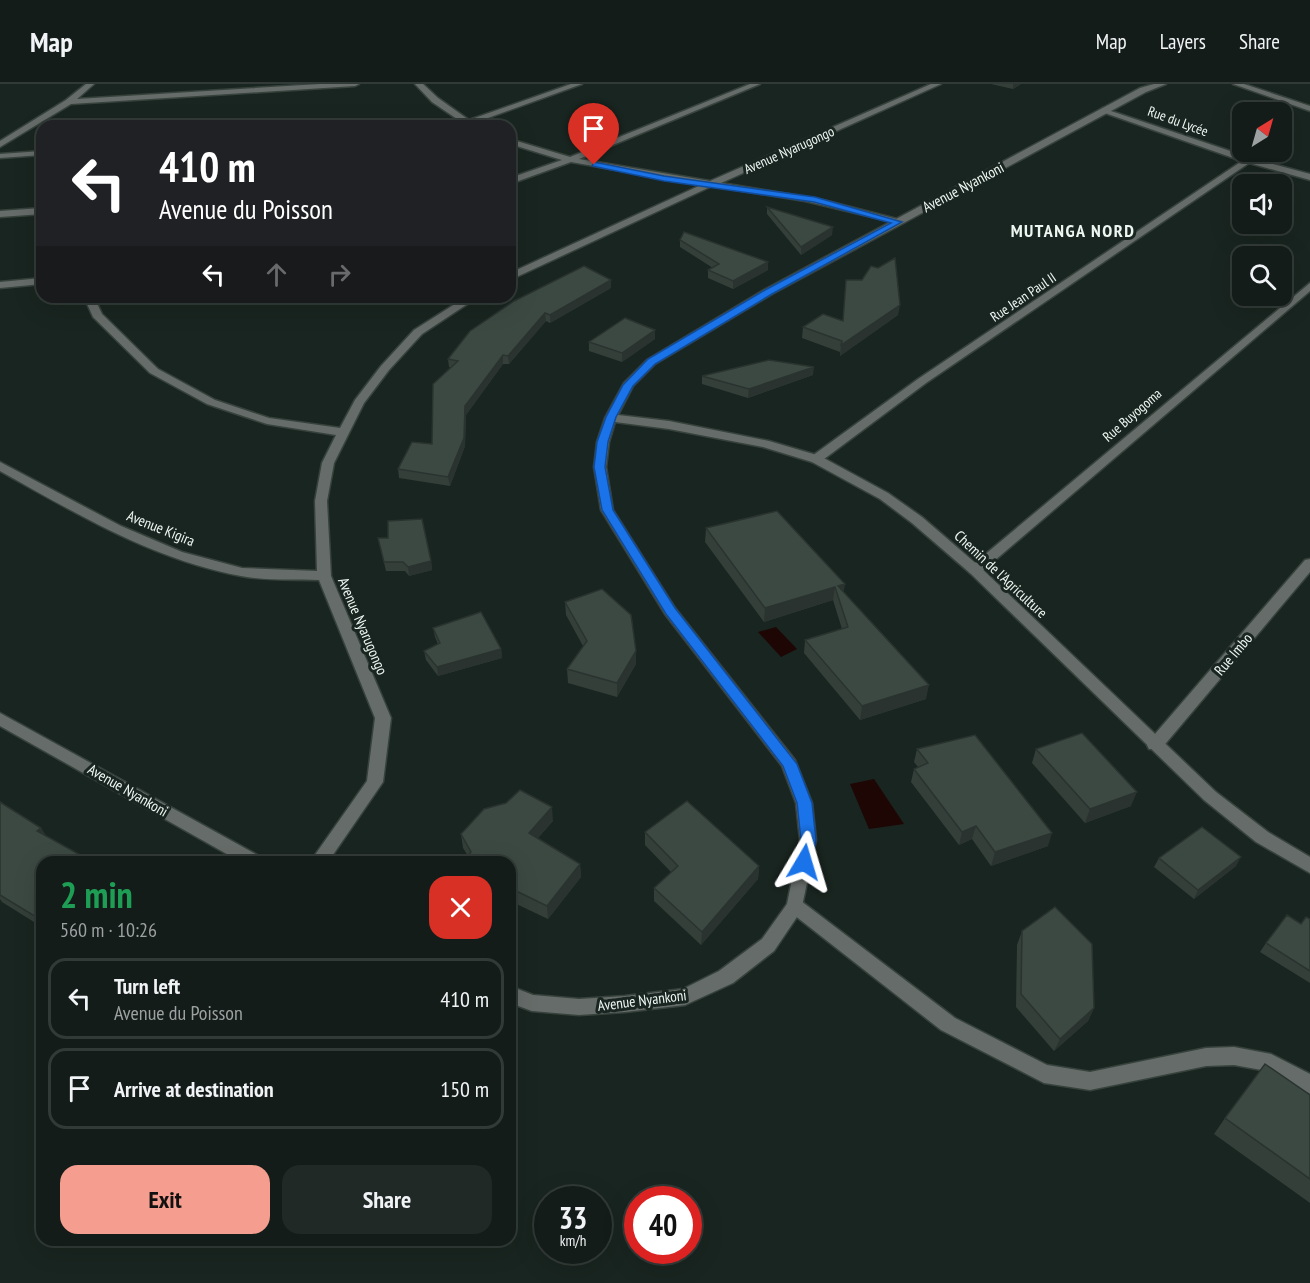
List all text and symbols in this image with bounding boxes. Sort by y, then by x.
text: Map [30,23,73,60]
text: Map [1096,28,1127,55]
text: Layers [1160,28,1206,55]
text: Share [1239,28,1280,55]
street label: Rue du Lycée [1145,102,1211,140]
north arrow [1232,102,1292,162]
map controls [1232,102,1292,306]
pin [568,103,619,165]
icon: arrive [577,112,610,145]
street label: Avenue Nyarugongo [741,122,837,178]
text: 410 m [159,139,256,194]
icon: left [60,144,138,222]
street label: Avenue Nyankoni [919,158,1007,216]
button: sound [1232,174,1292,234]
text: Avenue du Poisson [159,192,333,226]
district label: MUTANGA NORD [1011,219,1135,242]
button: search [1232,246,1292,306]
icon: left [197,258,230,291]
icon: ahead [260,258,293,291]
icon: right [323,258,356,291]
street label: Rue Jean Paul II [987,268,1059,326]
street label: Rue Buyogoma [1099,384,1165,446]
street label: Avenue Kigira [124,506,198,550]
street label: Chemin de l'Agriculture [951,526,1051,622]
street label: Avenue Nyarugongo [334,574,392,678]
street label: Rue Imbo [1210,629,1256,679]
street label: Avenue Nyankoni [85,759,171,821]
position arrow [772,830,836,894]
text: 2 min [60,871,133,918]
button: close [429,876,492,939]
text: 560 m · 10:26 [60,917,157,943]
text: Turn left [114,972,180,1000]
icon: left [63,982,96,1015]
text: 410 m [440,985,489,1013]
street label: Avenue Nyankoni [596,985,688,1015]
text: Avenue du Poisson [114,1000,243,1026]
icon: arrive [63,1072,96,1105]
text: Arrive at destination [114,1075,274,1103]
text: 150 m [440,1075,489,1103]
button: Exit [60,1165,270,1234]
button: Share [282,1165,492,1234]
speed limit sign: 40 [624,1186,702,1264]
text: 33 [559,1198,587,1237]
text: km/h [560,1231,586,1250]

